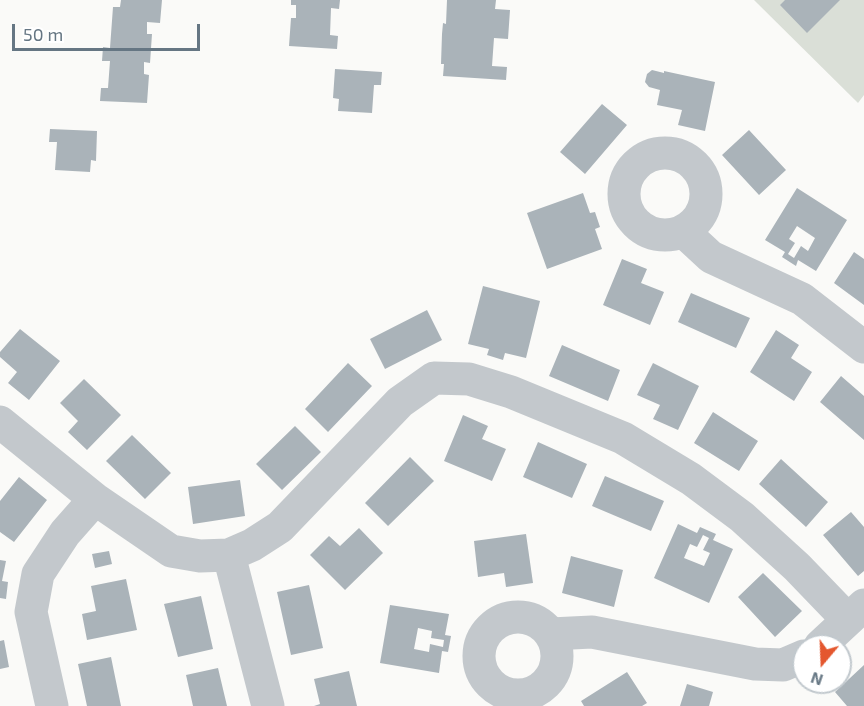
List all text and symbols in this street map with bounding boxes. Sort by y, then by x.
scale bar [15,12,202,50]
text: 50 m [23,23,63,45]
north arrow [792,634,852,694]
text: N [808,669,825,690]

